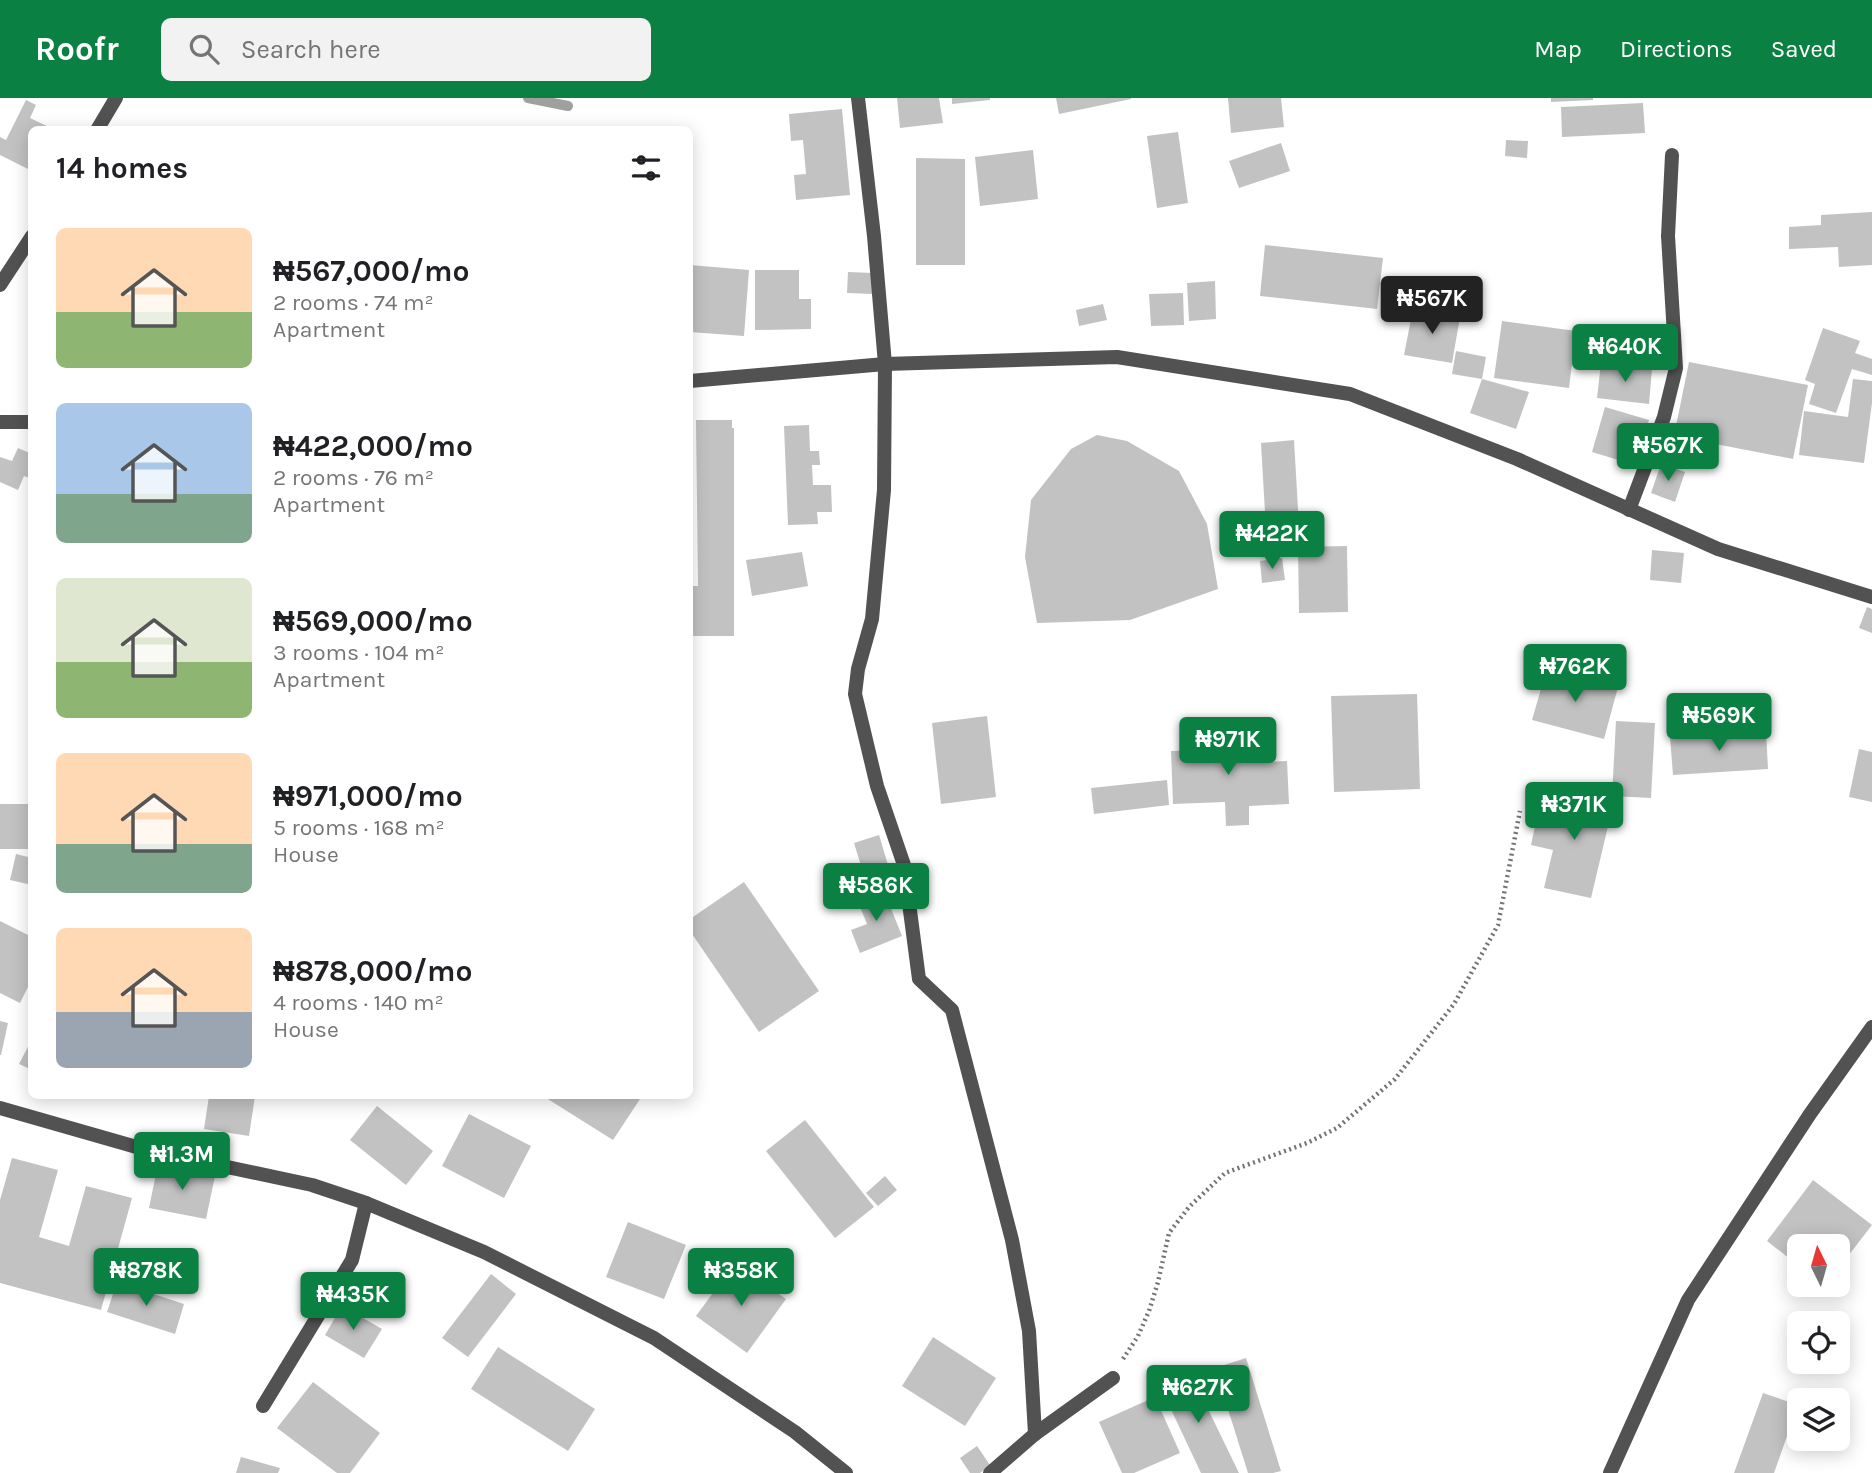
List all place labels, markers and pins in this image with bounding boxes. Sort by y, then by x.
pin: ₦567K [1383,276,1481,336]
pin: ₦640K [1576,324,1674,384]
pin: ₦567K [1619,424,1717,483]
pin: ₦422K [1223,512,1321,571]
pin: ₦762K [1526,644,1624,704]
pin: ₦569K [1670,694,1768,753]
pin: ₦971K [1179,718,1277,777]
pin: ₦371K [1525,782,1623,842]
pin: ₦586K [827,864,925,923]
pin: ₦1.3M [133,1132,231,1192]
pin: ₦878K [97,1248,195,1308]
pin: ₦358K [692,1248,790,1308]
pin: ₦435K [304,1272,402,1332]
pin: ₦627K [1149,1366,1247,1425]

